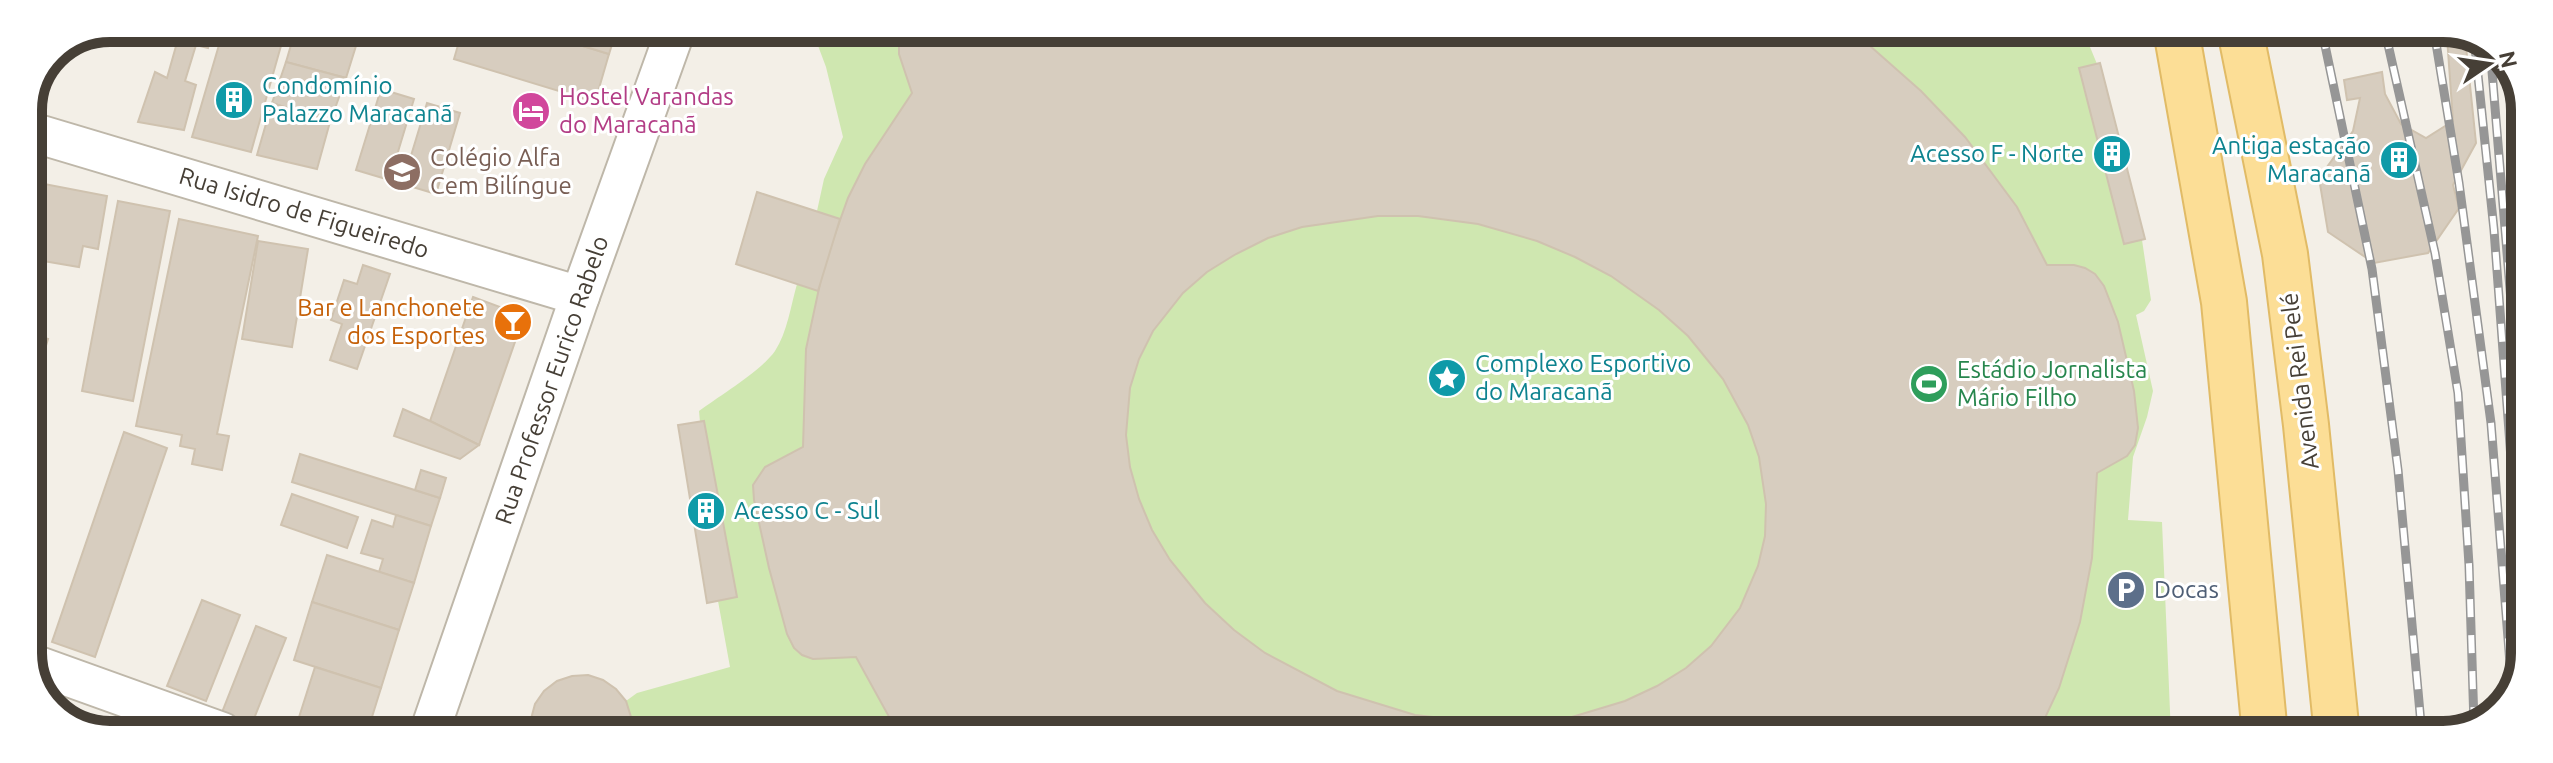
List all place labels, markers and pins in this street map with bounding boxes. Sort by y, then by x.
place label: Condomínio Palazzo Maracanã [262,72,453,127]
building icon: Condomínio Palazzo Maracanã [213,79,255,121]
place label: Hostel Varandas do Maracanã [559,83,734,138]
hotel icon: Hostel Varandas do Maracanã [510,90,552,132]
place label: Antiga estação Maracanã [2212,132,2371,187]
building icon: Acesso F - Norte [2091,133,2133,175]
building icon: Antiga estação Maracanã [2378,139,2420,181]
place label: Acesso F - Norte [1910,140,2084,167]
place label: Colégio Alfa Cem Bilíngue [430,144,572,199]
school or university icon: Colégio Alfa Cem Bilíngue [381,151,423,193]
place label: Bar e Lanchonete dos Esportes [297,294,485,349]
bar icon: Bar e Lanchonete dos Esportes [492,301,534,343]
place label: Complexo Esportivo do Maracanã [1475,350,1691,405]
place label: Estádio Jornalista Mário Filho [1957,356,2147,411]
place icon: Complexo Esportivo do Maracanã [1426,357,1468,399]
sports icon: Estádio Jornalista Mário Filho [1908,363,1950,405]
building icon: Acesso C - Sul [685,490,727,532]
place label: Acesso C - Sul [734,497,880,524]
parking icon: Docas [2105,569,2147,611]
place label: Docas [2154,576,2219,603]

